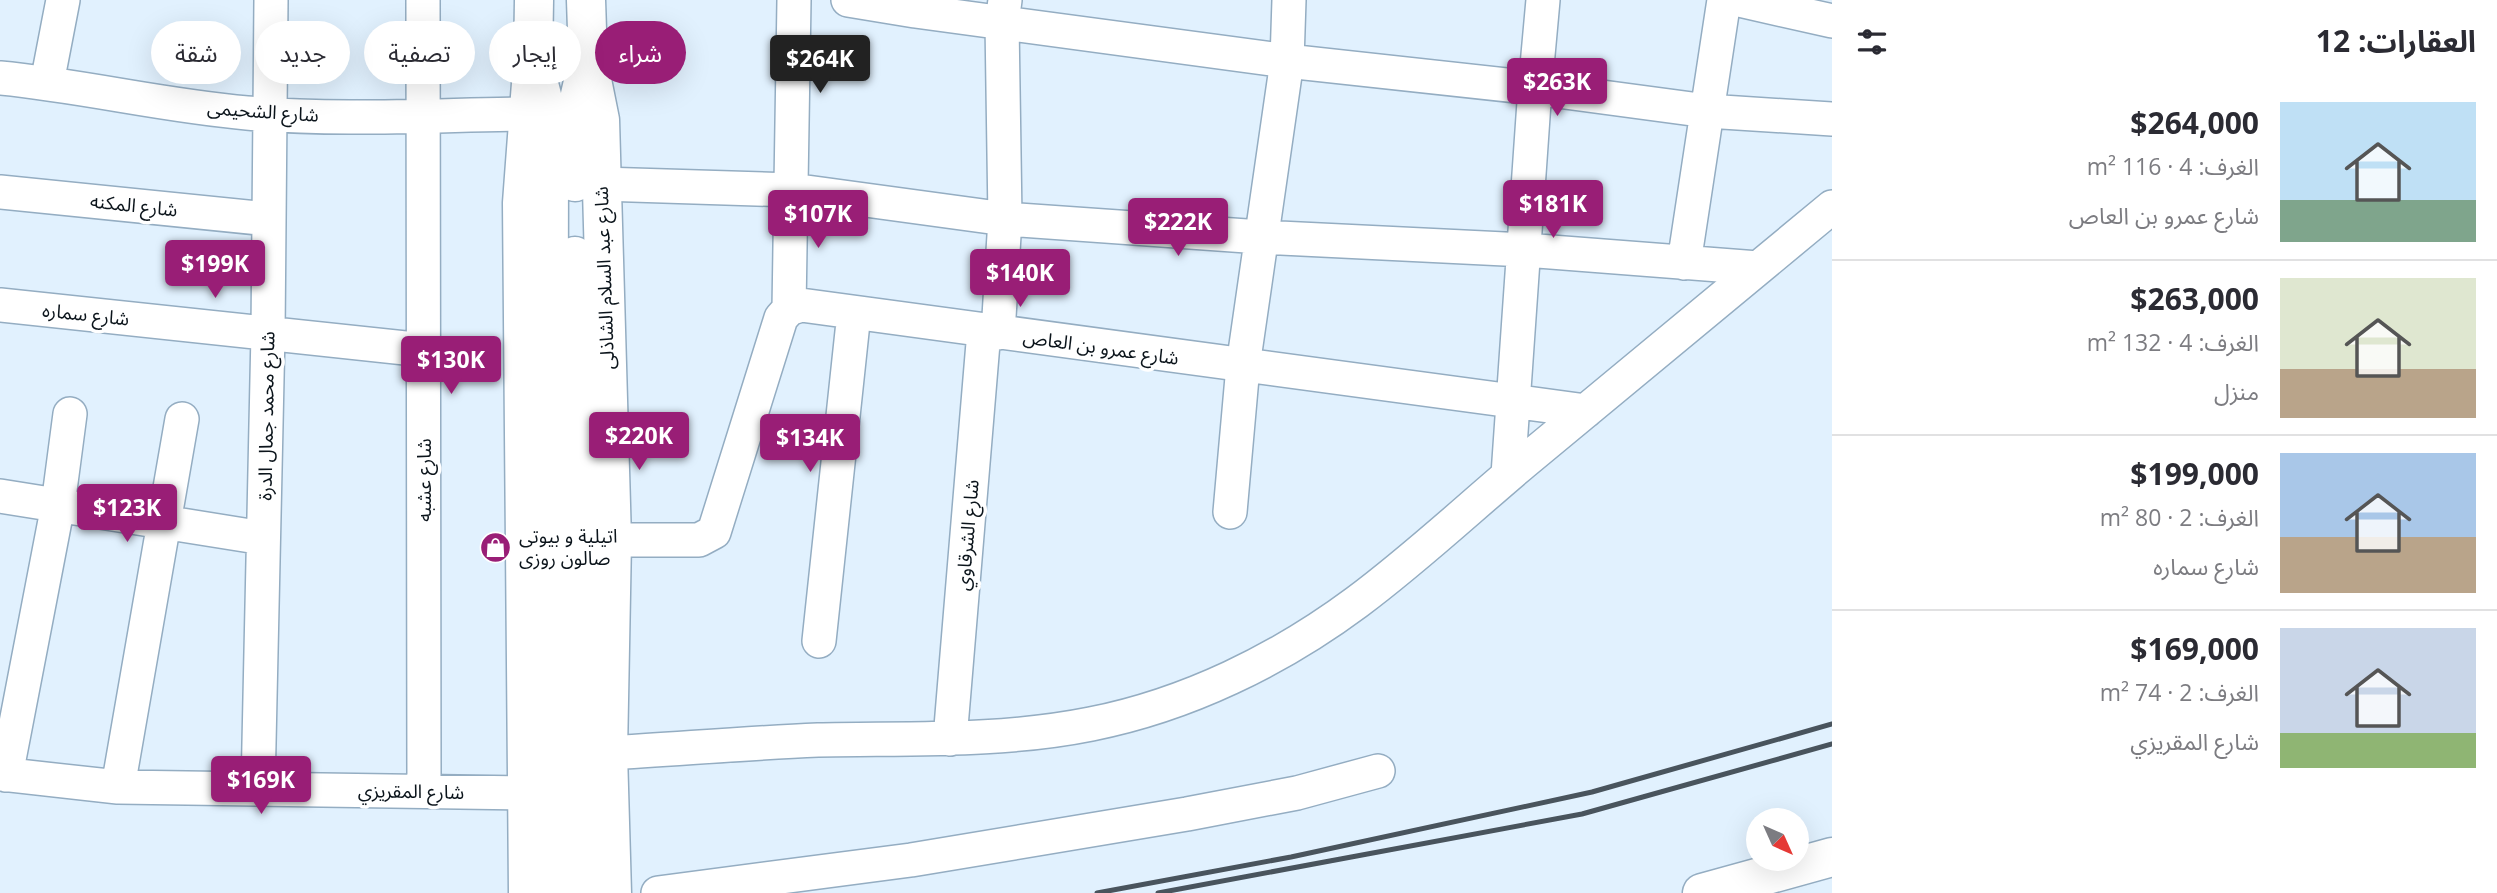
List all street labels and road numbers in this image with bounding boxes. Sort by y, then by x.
street label: شارع الشحيمى [206,94,320,129]
street label: شارع عبد السلام الشاذلى [588,186,622,370]
street label: شارع المكنه [89,187,179,224]
street label: شارع سماره [41,297,131,332]
street label: شارع عمرو بن العاص [1021,323,1181,372]
street label: شارع محمد جمال الدرة [252,331,281,501]
street label: شارع عشبه [411,438,438,522]
street label: شارع الشرقاوي [949,478,987,592]
street label: شارع المقريزي [358,777,464,807]

